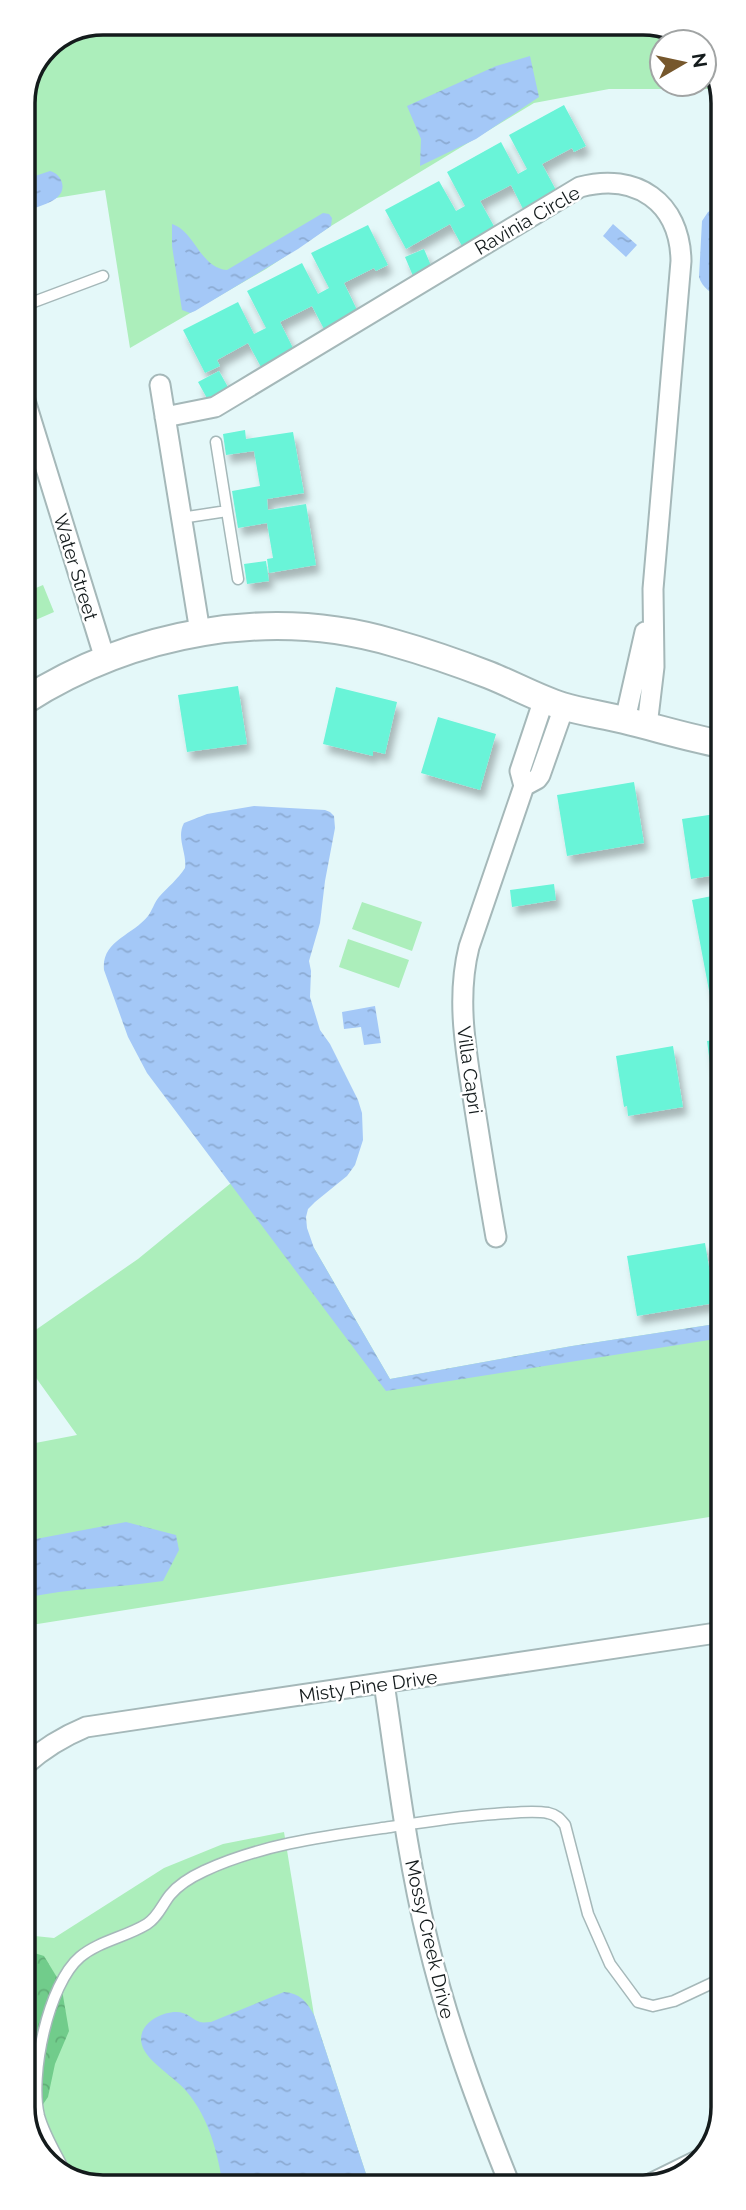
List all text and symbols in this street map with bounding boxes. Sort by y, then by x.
north arrow [648,28,718,98]
text: N [688,51,712,69]
street label: Ravinia Circle [471,181,583,259]
street label: Water Street [49,511,103,624]
street label: Villa Capri [453,1025,487,1115]
street label: Misty Pine Drive [297,1665,439,1707]
street label: Mossy Creek Drive [401,1857,459,2021]

